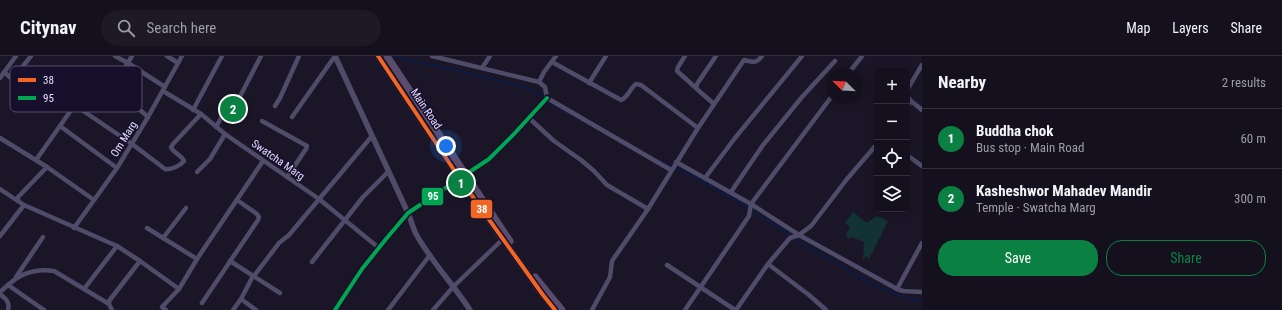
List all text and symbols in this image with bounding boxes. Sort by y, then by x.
search box [101,10,381,46]
text: Citynav [20,16,77,39]
icon: search [115,17,137,39]
text: Search here [147,19,216,37]
text: Map [1126,20,1150,36]
text: Layers [1172,20,1209,36]
text: Share [1231,20,1262,36]
legend [10,66,142,112]
north arrow [826,68,862,104]
map controls [874,68,910,212]
button: + [874,68,910,104]
text: Nearby [938,72,986,92]
text: 38 [43,74,54,87]
text: 2 results [1222,75,1266,90]
street label: Main Road [408,86,444,132]
text: 95 [43,92,54,105]
pin: 2 [220,94,246,124]
button: − [874,104,910,140]
street label: Om Marg [108,119,140,159]
text: Buddha chok [976,122,1053,140]
text: 1 [948,131,954,146]
text: 60 m [1240,131,1266,146]
your location [436,136,456,156]
street label: Swatcha Marg [249,137,307,183]
button: locate [874,140,910,176]
text: Bus stop · Main Road [976,140,1084,155]
pin: 1 [448,168,474,198]
button: layers [874,176,910,212]
text: Kasheshwor Mahadev Mandir [976,182,1152,200]
line badge: 95 [421,187,444,206]
text: 95 [427,190,439,203]
text: 2 [948,191,954,206]
text: 300 m [1234,191,1266,206]
line badge: 38 [470,199,493,219]
text: Temple · Swatcha Marg [976,200,1096,215]
text: 38 [476,203,488,216]
button: Save [938,240,1098,276]
button: Share [1106,240,1266,276]

